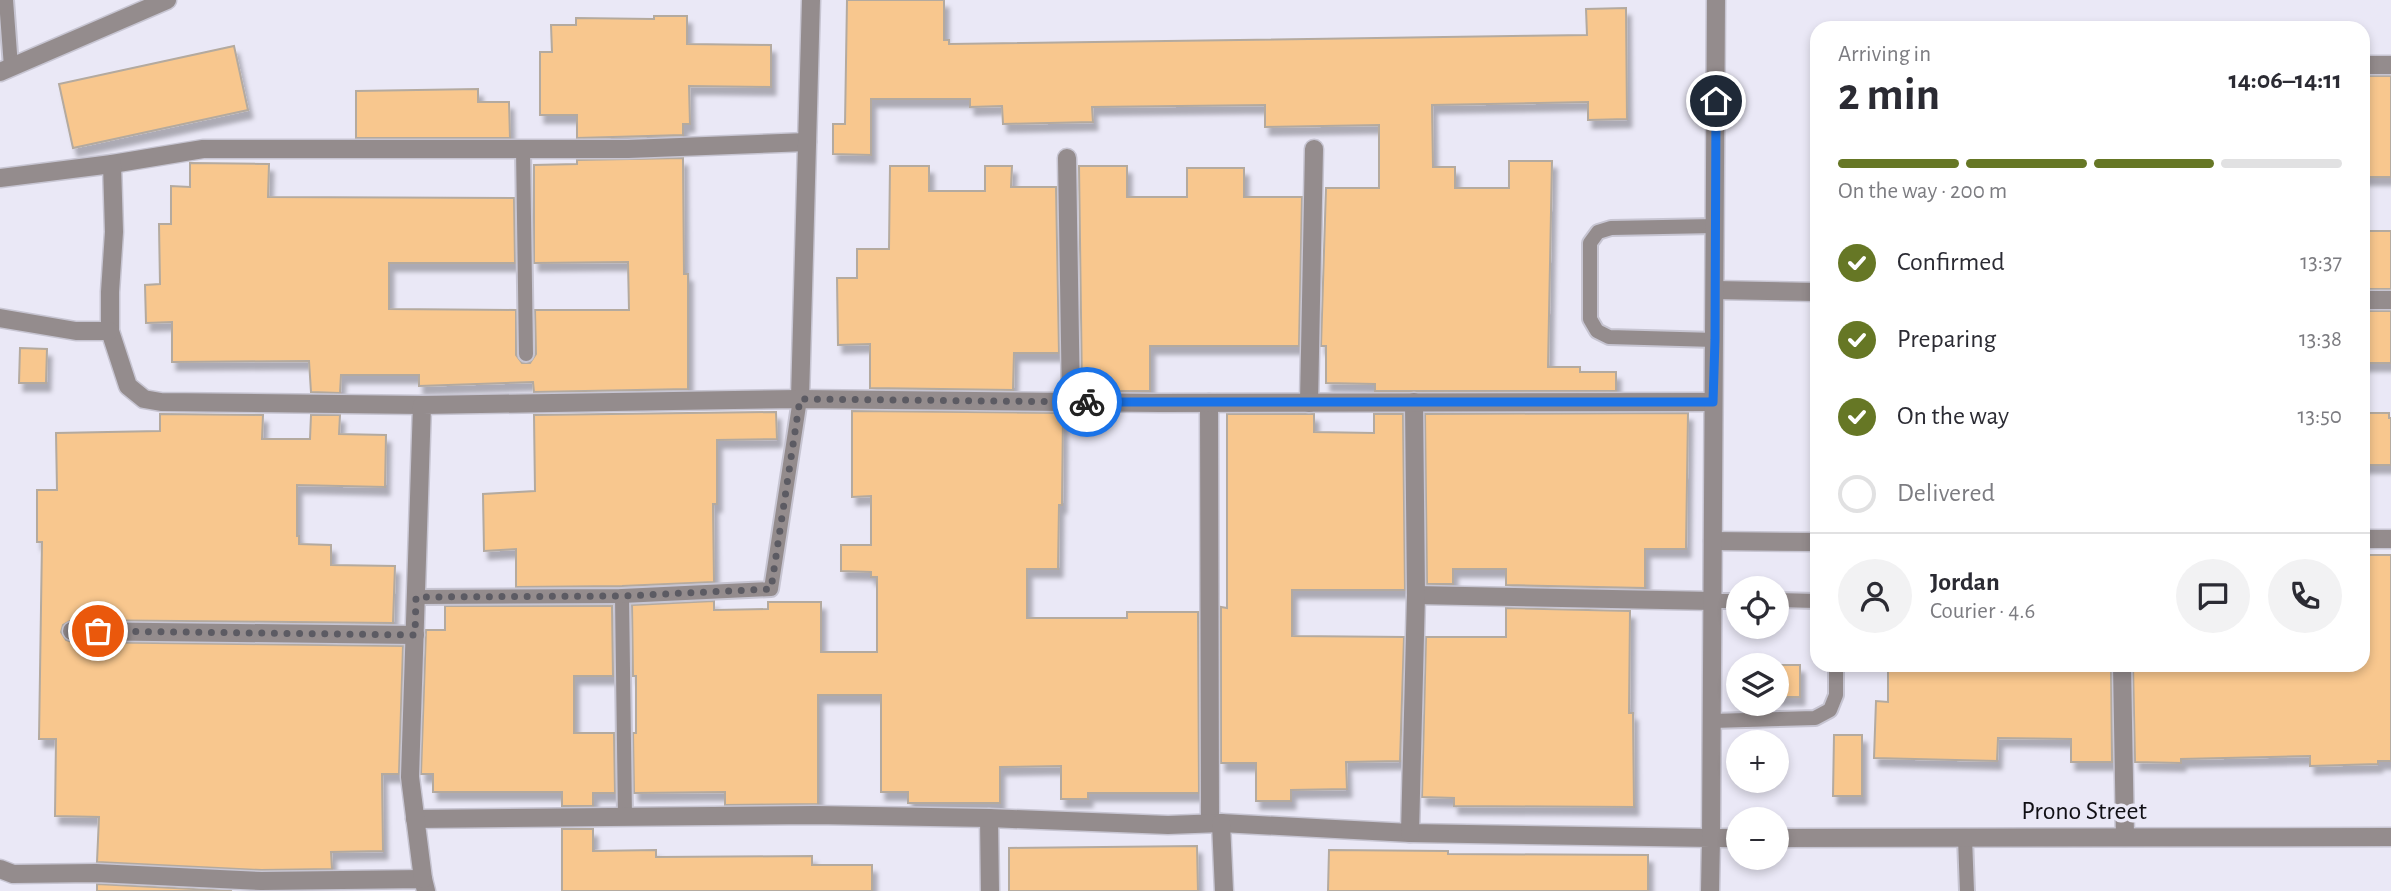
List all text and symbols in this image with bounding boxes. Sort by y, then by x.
text: Arriving in [1838,43,1931,66]
text: 14:06–14:11 [2228,67,2342,93]
pin [1686,71,1746,131]
text: 2 min [1838,72,1940,118]
icon: home [1697,82,1735,120]
text: On the way · 200 m [1838,180,2007,203]
icon: check [1838,244,1876,282]
text: Confirmed [1897,249,2005,275]
text: 13:37 [2300,251,2342,274]
icon: check [1838,321,1876,359]
text: Preparing [1897,326,1996,352]
text: 13:38 [2299,328,2342,351]
courier [1052,367,1122,437]
icon: bike [1068,383,1106,421]
icon: check [1838,398,1876,436]
text: On the way [1897,403,2009,429]
text: 13:50 [2298,405,2342,428]
text: Delivered [1897,480,1995,506]
button: person [1838,559,1912,633]
button: chat [2176,559,2250,633]
button: phone [2268,559,2342,633]
text: Jordan [1930,569,2000,595]
map controls [1726,576,1789,870]
button: locate [1726,576,1789,639]
text: Courier · 4.6 [1930,600,2035,623]
pin [68,601,128,661]
icon: bag [79,612,117,650]
button: layers [1726,653,1789,716]
button: + [1726,730,1789,793]
street label: Prono Street [2021,798,2147,824]
button: − [1726,807,1789,870]

